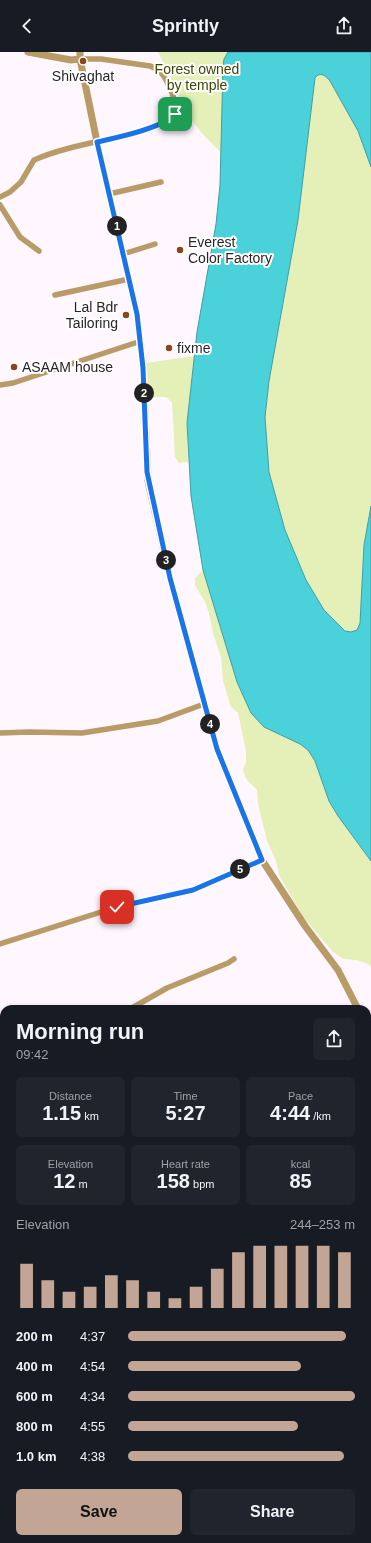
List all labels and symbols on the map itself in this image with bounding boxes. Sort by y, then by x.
marker: Shivaghat [78,56,88,66]
park label: Forest owned by temple [155,61,239,93]
place label: Shivaghat [52,68,114,84]
pin [158,97,192,131]
pin: 1 [107,216,127,236]
place label: Everest Color Factory [188,234,272,266]
marker: Everest Color Factory [175,245,185,255]
place label: Lal Bdr Tailoring [66,299,118,331]
marker: Lal Bdr Tailoring [121,310,131,320]
place label: fixme [177,340,211,356]
marker: fixme [164,343,174,353]
place label: ASAAM house [22,359,113,375]
marker: ASAAM house [9,362,19,372]
pin: 2 [134,383,154,403]
pin: 3 [156,550,176,570]
pin: 4 [200,714,220,734]
pin: 5 [230,859,250,879]
pin [100,890,134,924]

